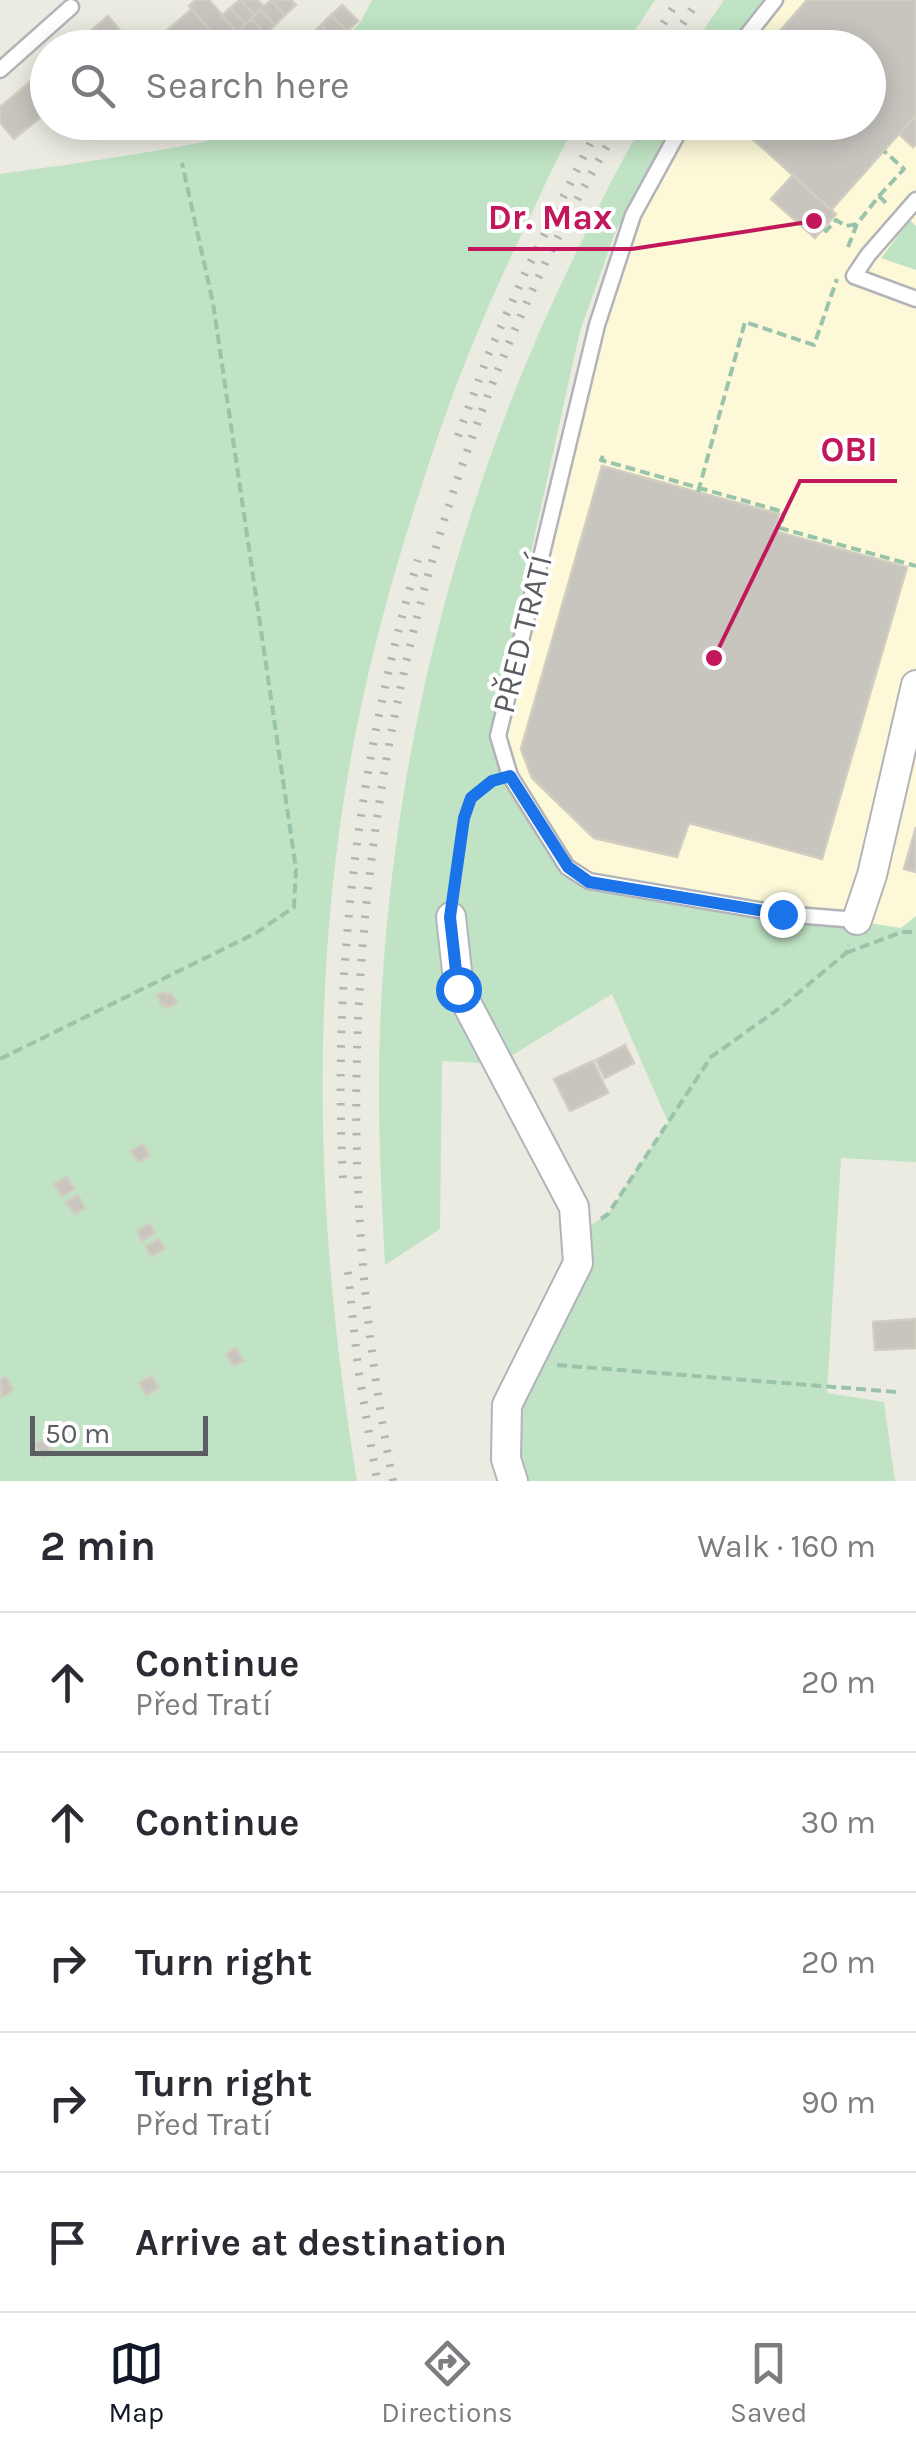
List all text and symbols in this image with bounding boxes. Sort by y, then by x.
search box [30,30,886,140]
icon: search [65,58,120,113]
text: Search here [145,63,349,108]
callout: Dr. Max [468,184,632,249]
text: Dr. Max [488,197,612,238]
callout: OBI [800,416,897,481]
text: OBI [820,429,878,470]
street label: PŘED TRATÍ [483,550,560,717]
route end [760,892,806,938]
route start [436,967,482,1013]
scale bar [30,1411,208,1456]
text: 50 m [45,1417,110,1450]
text: 2 min [40,1521,156,1571]
text: Walk · 160 m [697,1528,876,1565]
text: Continue [135,1641,299,1686]
icon: ahead [40,1655,95,1710]
text: 20 m [801,1664,876,1701]
text: Před Tratí [135,1686,272,1723]
icon: ahead [40,1795,95,1850]
text: Continue [135,1800,299,1845]
text: 30 m [801,1804,876,1841]
icon: right [40,1935,95,1990]
text: Turn right [135,1940,312,1985]
text: 20 m [801,1944,876,1981]
text: Turn right [135,2061,312,2106]
icon: right [40,2075,95,2130]
text: 90 m [801,2084,876,2121]
text: Před Tratí [135,2106,272,2143]
icon: arrive [40,2215,95,2270]
text: Arrive at destination [135,2220,507,2265]
tab: Map [109,2336,164,2429]
tab: Directions [381,2336,513,2429]
tab: Saved [730,2336,807,2429]

